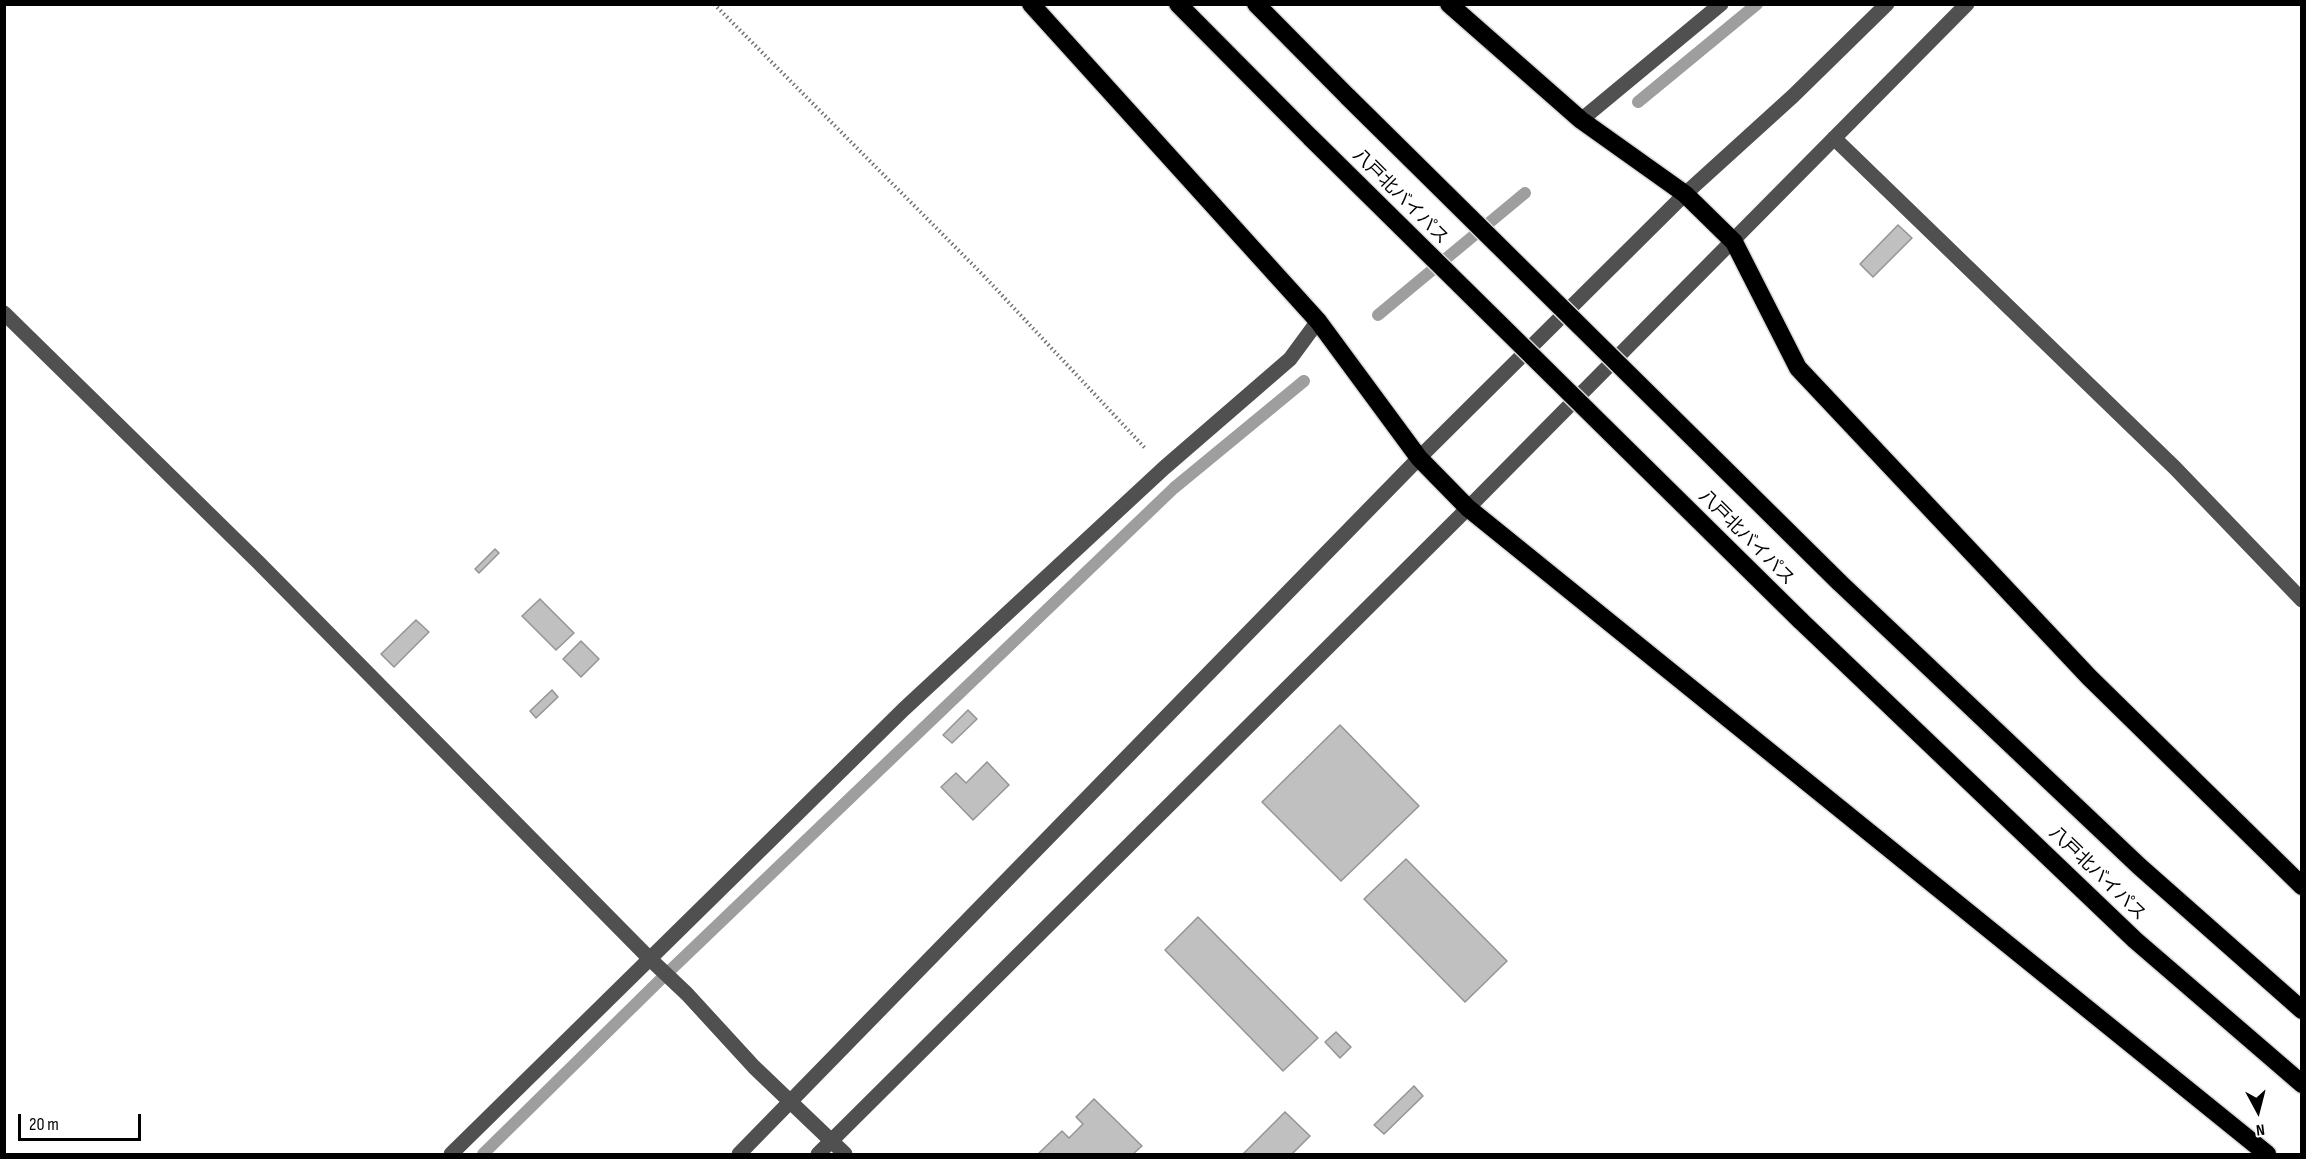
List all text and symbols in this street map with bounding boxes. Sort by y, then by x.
street label: 八戸北バイパス [1348,145,1452,249]
street label: 八戸北バイパス [1694,486,1798,590]
street label: 八戸北バイパス [2044,822,2150,926]
north arrow [2228,1081,2288,1141]
scale bar [21,1102,144,1140]
text: 20 m [29,1114,59,1135]
text: N [2255,1119,2266,1139]

